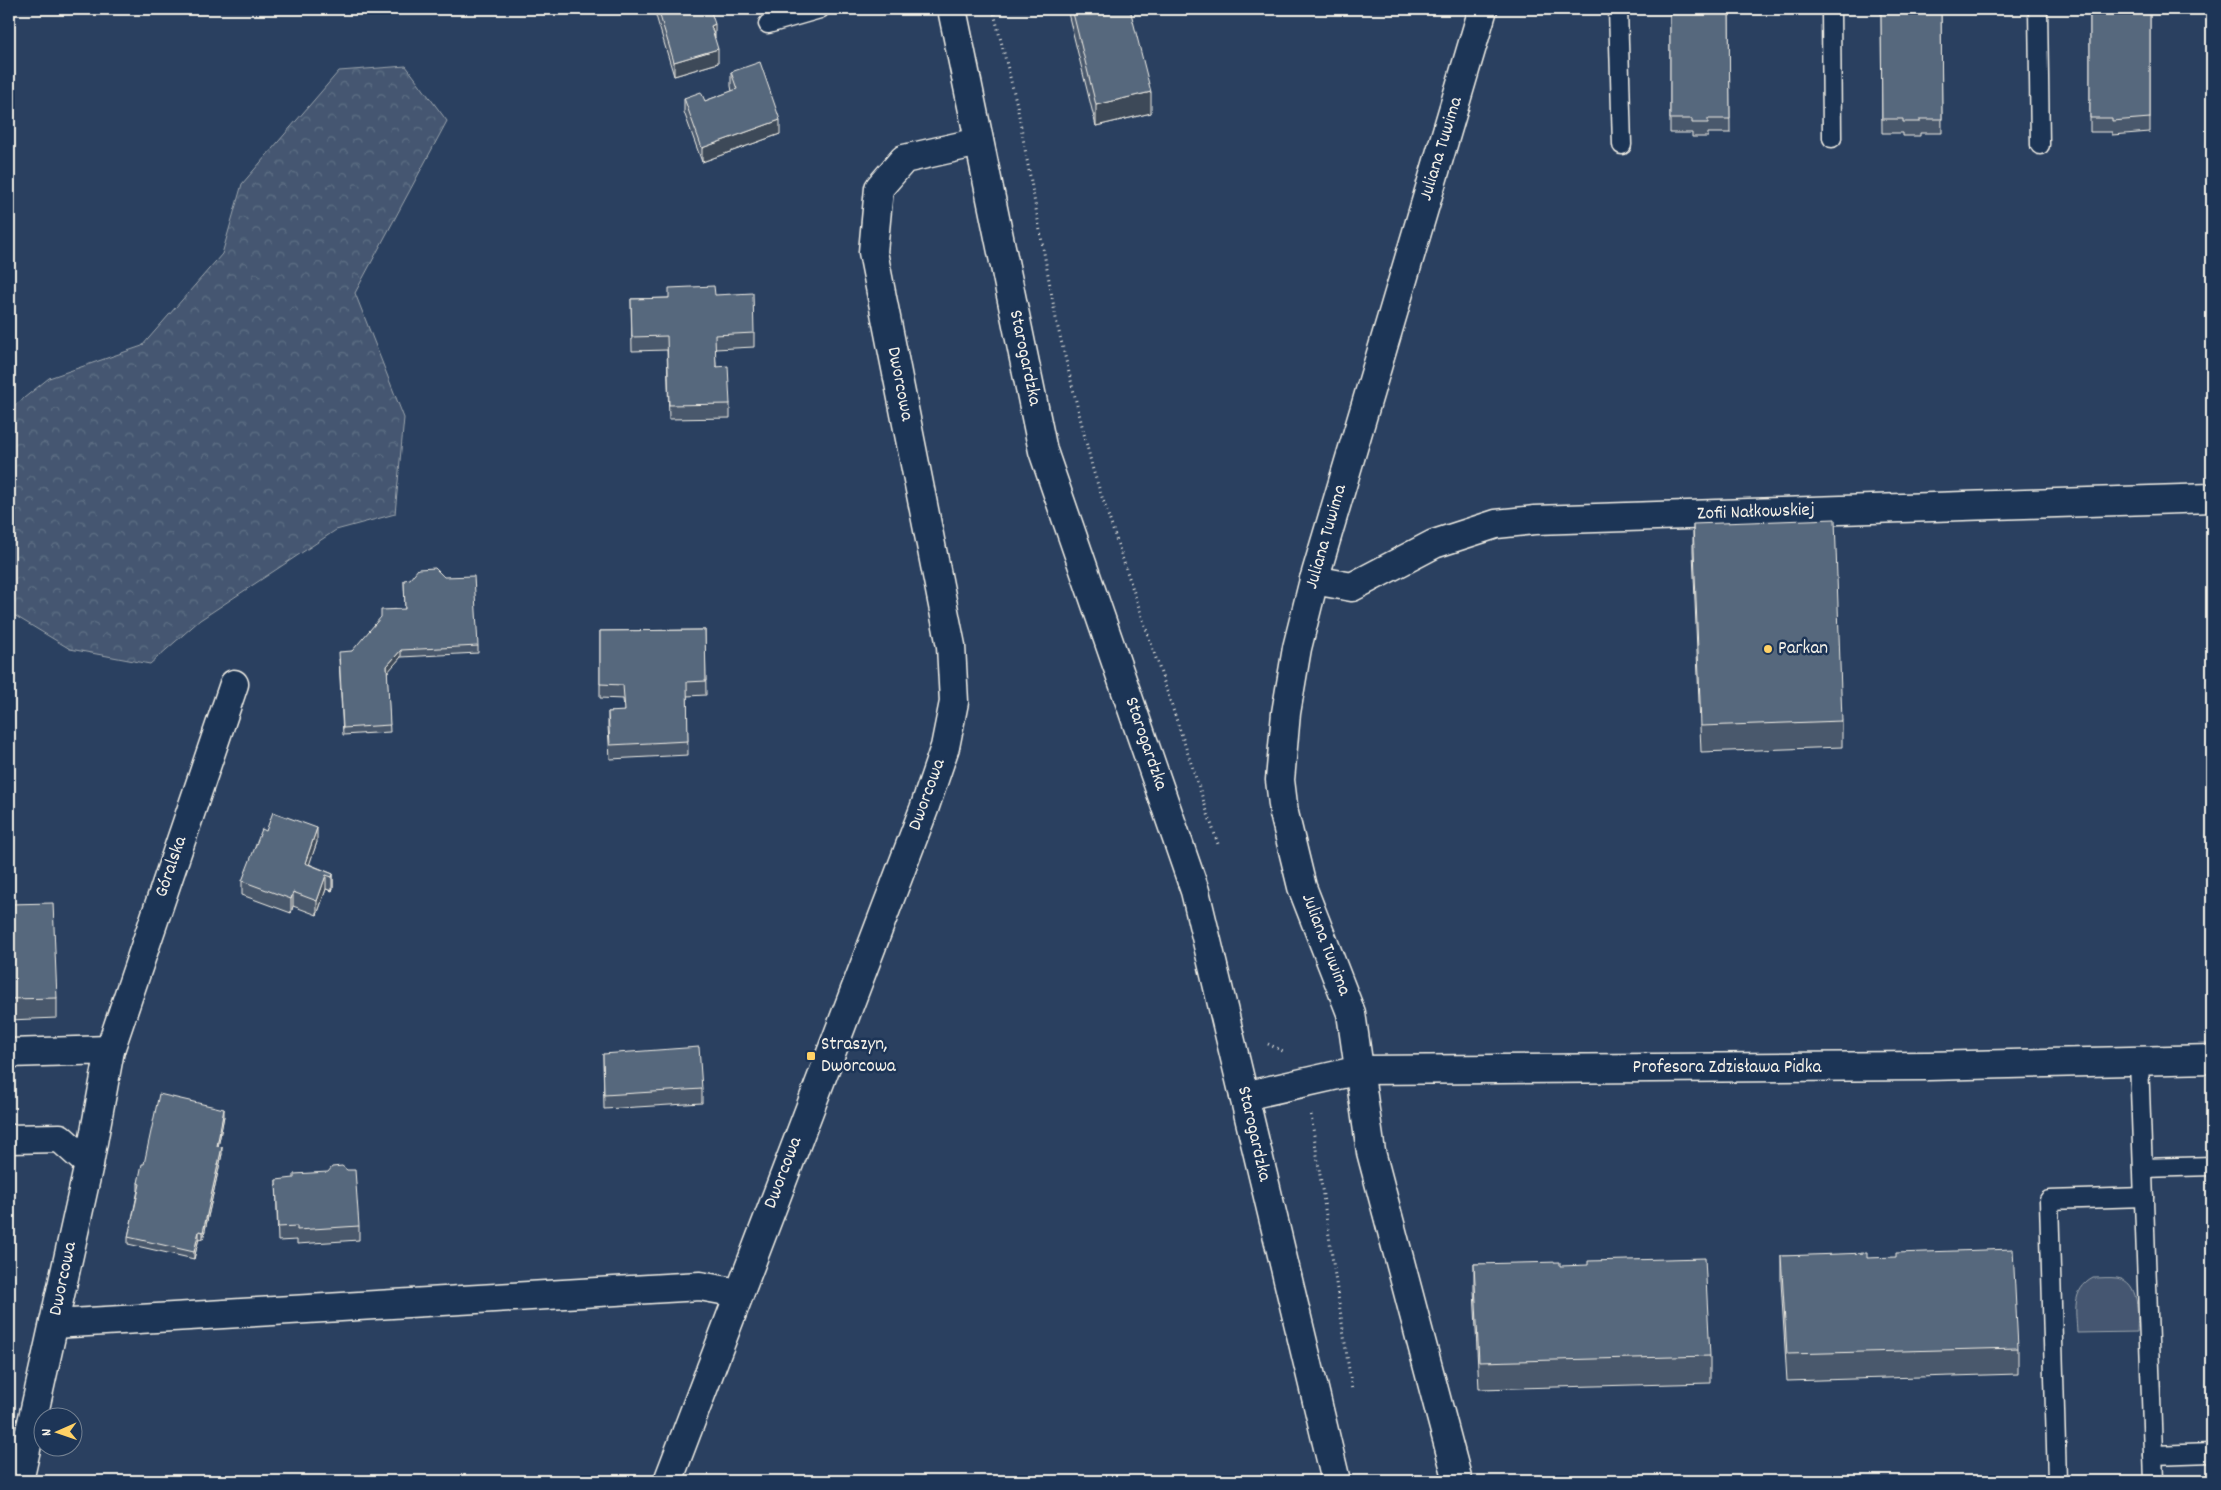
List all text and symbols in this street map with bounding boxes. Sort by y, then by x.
street label: Juliana Tuwima [1413,93,1471,204]
street label: Starogardzka [1001,308,1048,409]
street label: Dworcowa [879,345,920,424]
street label: Juliana Tuwima [1299,481,1355,592]
street label: Zofii Nałkowskiej [1697,497,1815,529]
place label: Parkan [1778,636,1828,663]
marker: Parkan [1762,643,1774,655]
street label: Starogardzka [1116,694,1174,795]
street label: Dworcowa [903,754,954,835]
street label: Góralska [149,832,195,901]
street label: Juliana Tuwima [1293,890,1357,1001]
place label: Straszyn, Dworcowa [821,1032,897,1081]
marker: Straszyn, Dworcowa [805,1050,817,1062]
street label: Profesora Zdzisława Pidka [1633,1055,1823,1082]
street label: Starogardzka [1229,1084,1277,1185]
street label: Dworcowa [758,1132,810,1213]
street label: Dworcowa [43,1239,85,1318]
north arrow [32,1408,82,1458]
text: N [37,1428,57,1436]

